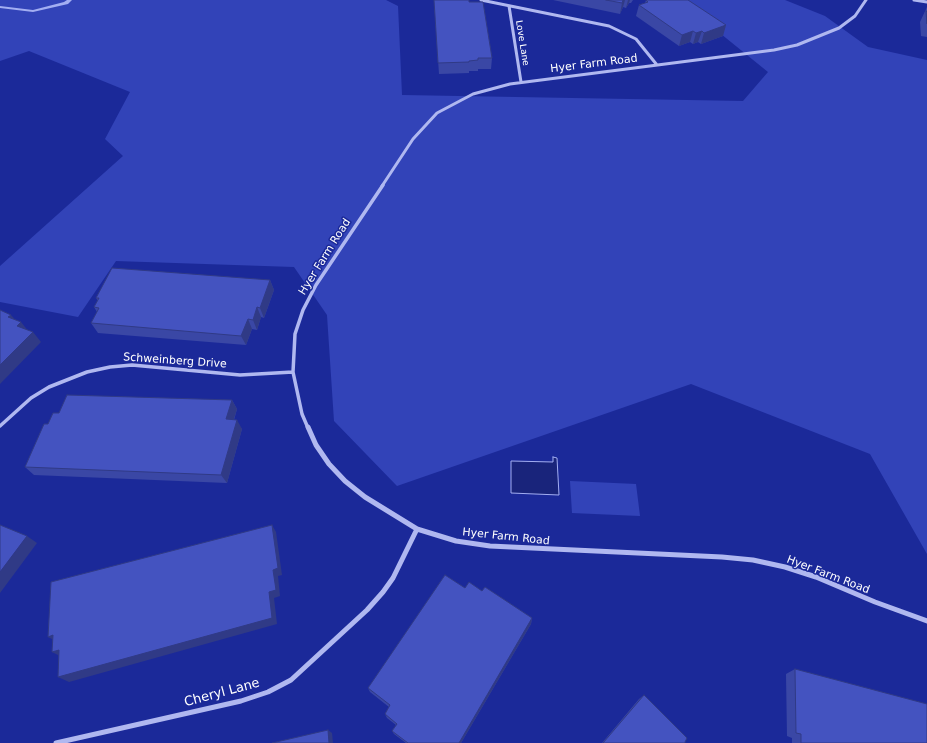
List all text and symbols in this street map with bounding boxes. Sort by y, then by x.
street label: Love Lane [513,20,531,66]
street label: Hyer Farm Road [550,52,638,76]
street label: Hyer Farm Road [296,216,354,298]
street label: Schweinberg Drive [123,351,227,371]
street label: Hyer Farm Road [462,526,550,548]
street label: Hyer Farm Road [785,553,871,597]
street label: Cheryl Lane [183,675,261,711]

